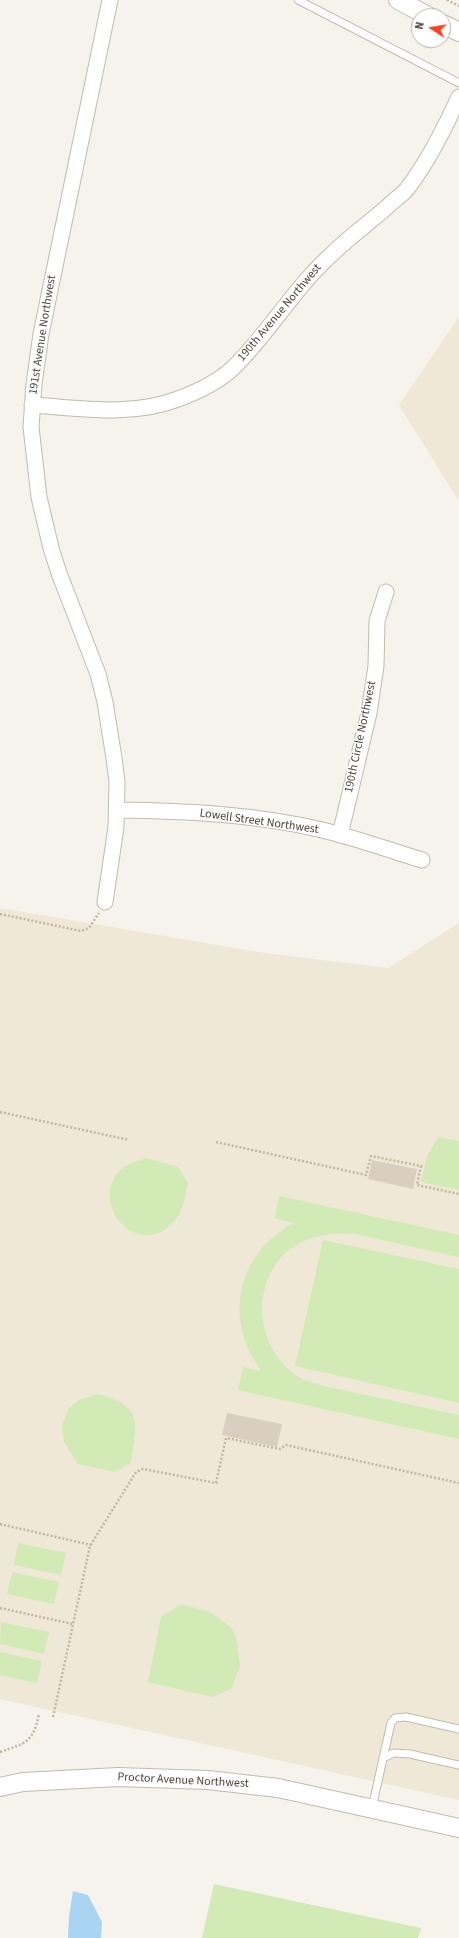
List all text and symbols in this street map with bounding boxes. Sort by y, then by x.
north arrow [411,8,451,48]
text: N [412,20,428,31]
street label: 190th Avenue Northwest [235,261,325,365]
street label: 191st Avenue Northwest [26,274,60,396]
street label: 190th Circle Northwest [342,680,380,794]
street label: Lowell Street Northwest [199,807,319,837]
street label: Proctor Avenue Northwest [117,1770,249,1792]

